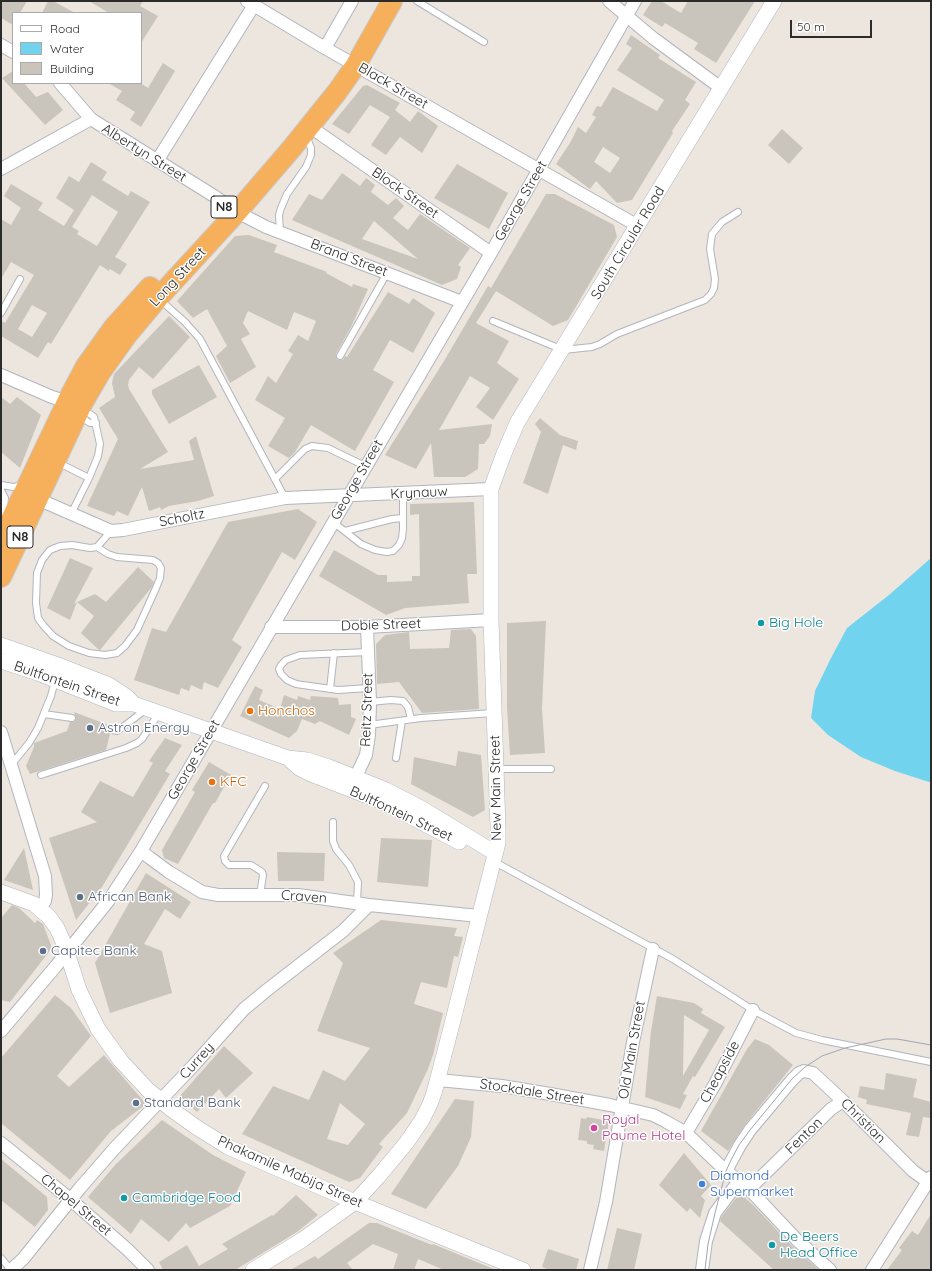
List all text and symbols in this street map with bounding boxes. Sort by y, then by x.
legend [12,12,142,84]
scale bar [792,12,874,38]
text: 50 m [797,19,825,34]
text: Road [50,21,80,36]
text: Water [50,41,84,56]
street label: Black Street [355,59,431,113]
text: Building [50,61,94,76]
street label: Albertyn Street [98,120,190,186]
street label: George Street [491,158,551,244]
street label: Block Street [368,164,442,222]
street label: South Circular Road [588,183,668,303]
road number: N8 [211,196,237,218]
street label: Brand Street [308,236,390,280]
street label: Long Street [146,244,210,310]
street label: George Street [327,437,387,523]
street label: Krynauw [390,483,448,503]
street label: Scholtz [158,505,206,531]
road number: N8 [7,526,33,548]
street label: Dobie Street [341,615,421,635]
place label: Big Hole [769,615,823,631]
marker: Big Hole [756,618,766,628]
street label: Bultfontein Street [12,658,122,710]
street label: Reitz Street [357,673,377,747]
place label: Honchos [258,703,315,719]
marker: Honchos [245,706,255,716]
street label: George Street [164,717,224,803]
place label: Astron Energy [98,720,190,736]
marker: Astron Energy [85,723,95,733]
street label: New Main Street [487,735,505,841]
place label: KFC [220,774,246,790]
marker: KFC [207,777,217,787]
street label: Bultfontein Street [347,783,455,845]
street label: Craven [280,887,328,907]
place label: African Bank [88,889,171,905]
marker: African Bank [75,892,85,902]
place label: Capitec Bank [51,943,137,959]
marker: Capitec Bank [38,946,48,956]
street label: Old Main Street [615,1000,649,1100]
street label: Cheapside [697,1038,743,1106]
street label: Currey [176,1039,218,1083]
street label: Stockdale Street [479,1075,585,1109]
place label: Standard Bank [144,1095,241,1111]
street label: Christian [837,1095,889,1147]
marker: Standard Bank [131,1098,141,1108]
place label: Royal Paume Hotel [602,1112,685,1144]
street label: Fenton [782,1114,826,1158]
marker: Royal Paume Hotel [589,1123,599,1133]
street label: Phakamile Mabija Street [215,1132,365,1212]
place label: Diamond Supermarket [710,1168,794,1200]
street label: Chapel Street [37,1171,115,1239]
marker: Diamond Supermarket [697,1179,707,1189]
place label: Cambridge Food [132,1190,241,1206]
marker: Cambridge Food [119,1193,129,1203]
place label: De Beers Head Office [780,1229,858,1262]
marker: De Beers Head Office [767,1240,777,1250]

